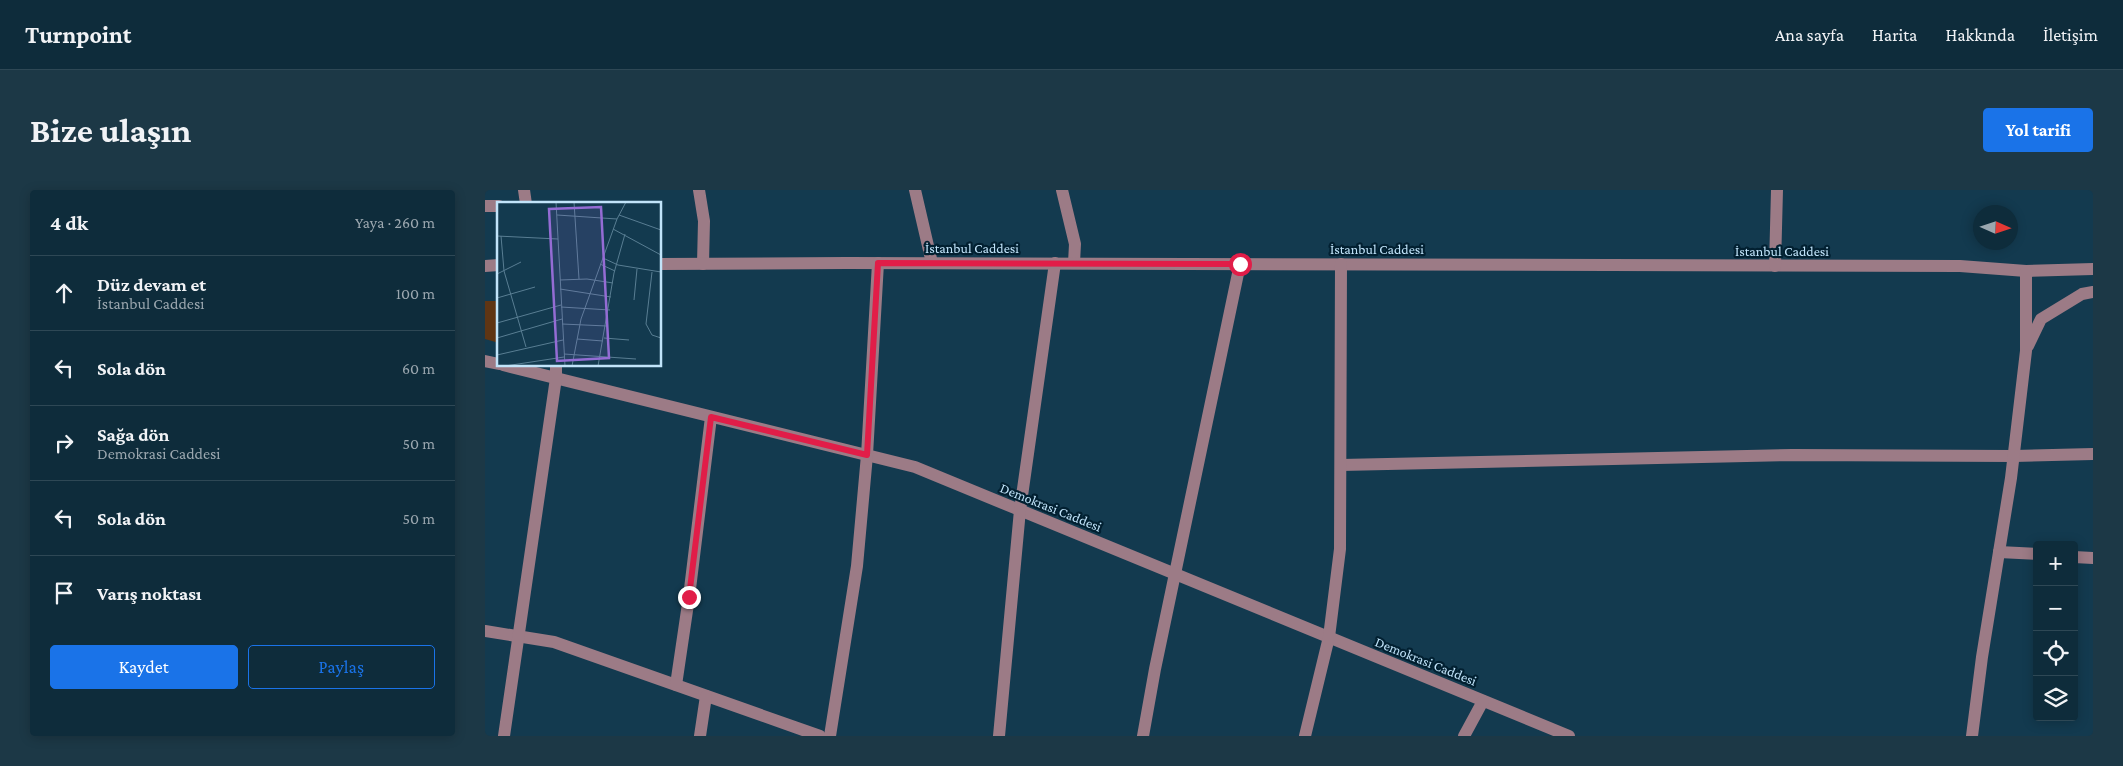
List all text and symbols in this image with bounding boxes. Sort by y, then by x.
text: Turnpoint [25,21,131,48]
text: Ana sayfa [1775,25,1844,45]
text: Harita [1872,25,1917,45]
text: Hakkında [1945,25,2015,45]
text: İletişim [2043,25,2098,45]
button: Yol tarifi [1983,108,2093,152]
text: Bize ulaşın [30,111,191,150]
inset map [497,202,661,366]
north arrow [1973,205,2018,250]
text: 4 dk [50,211,88,235]
text: Yaya · 260 m [355,214,435,231]
street label: İstanbul Caddesi [925,240,1019,256]
street label: İstanbul Caddesi [1330,241,1424,257]
street label: İstanbul Caddesi [1735,243,1829,259]
route start [1229,253,1252,276]
text: Düz devam et [97,274,206,295]
icon: ahead [50,279,78,307]
text: 100 m [396,285,435,302]
text: İstanbul Caddesi [97,295,204,312]
icon: left [50,354,78,382]
text: Sola dön [97,358,166,379]
text: 60 m [402,360,435,377]
text: Sağa dön [97,424,169,445]
icon: right [50,429,78,457]
text: 50 m [403,435,435,452]
text: Demokrasi Caddesi [97,445,220,462]
street label: Demokrasi Caddesi [998,479,1104,535]
icon: left [50,504,78,532]
text: Sola dön [97,508,166,529]
text: 50 m [403,510,435,527]
map controls [2033,541,2078,721]
button: + [2033,541,2078,586]
icon: arrive [50,579,78,607]
text: Varış noktası [97,583,202,604]
route end [678,586,701,609]
button: − [2033,586,2078,631]
button: locate [2033,631,2078,676]
street label: Demokrasi Caddesi [1373,633,1479,689]
button: Kaydet [50,645,238,689]
button: Paylaş [248,645,435,689]
button: layers [2033,676,2078,721]

